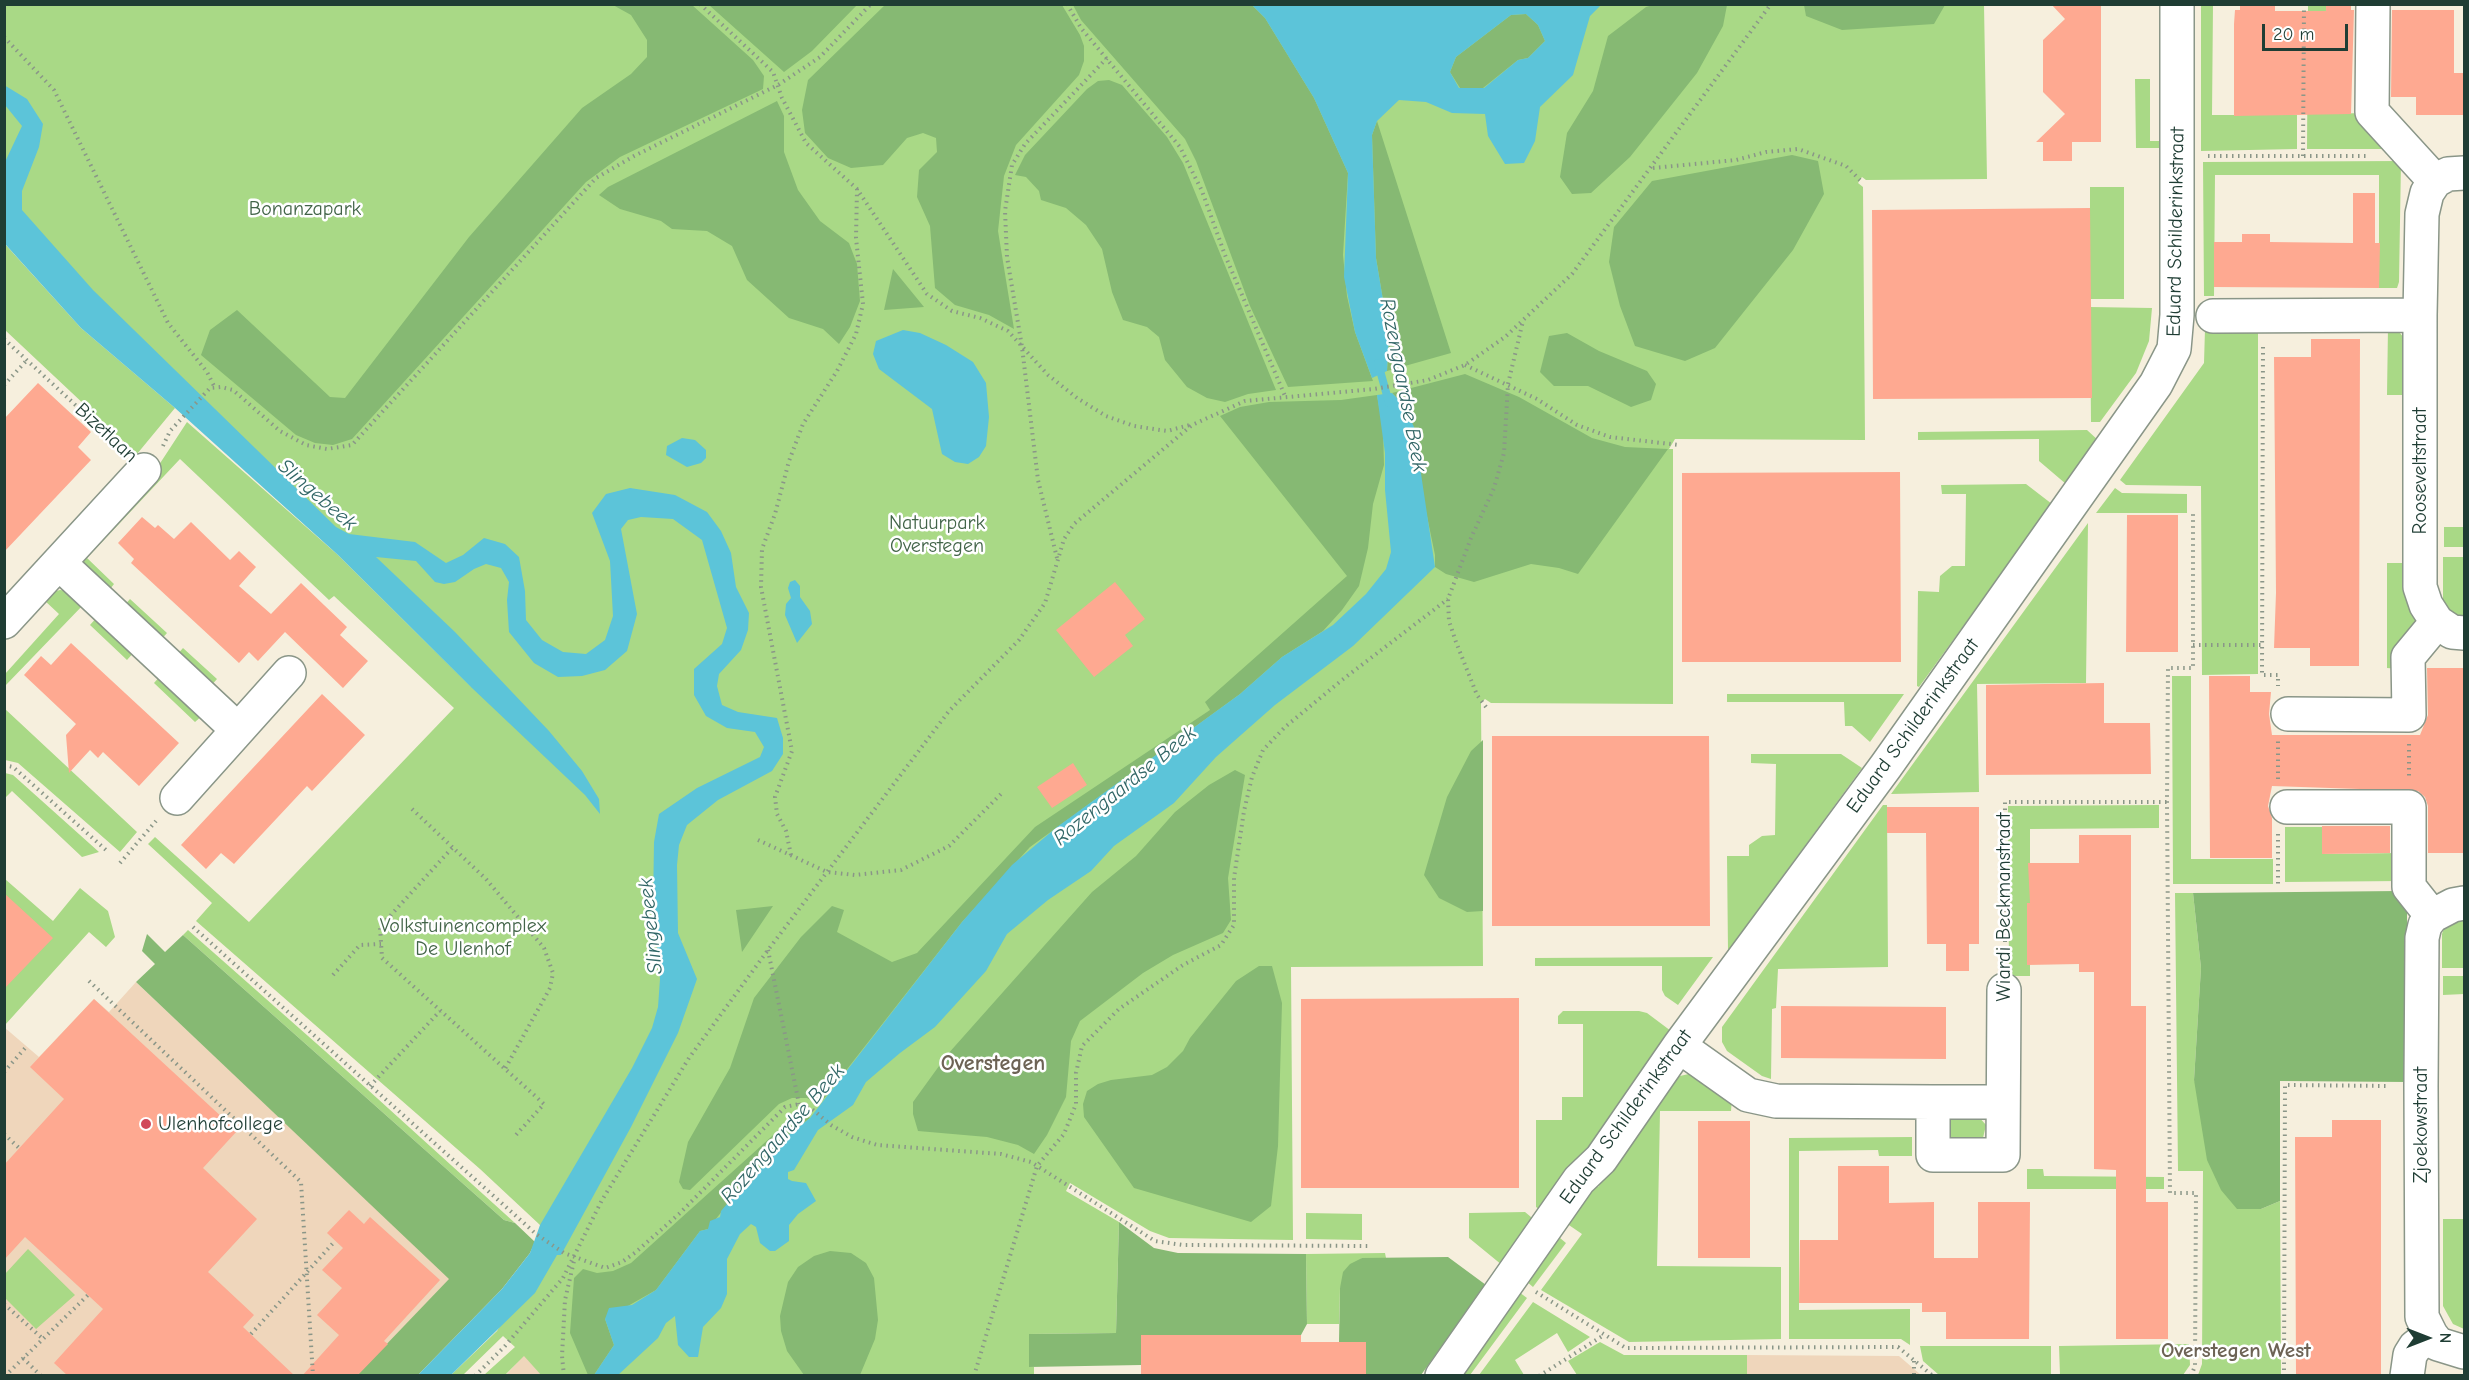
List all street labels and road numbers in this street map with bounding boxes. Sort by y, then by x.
street label: Eduard Schilderinkstraat [2162,127,2190,337]
street label: Bizetlaan [70,398,142,468]
street label: Rooseveltstraat [2408,407,2432,535]
street label: Eduard Schilderinkstraat [1842,634,1984,818]
street label: Wiardi Beckmanstraat [1992,813,2016,1001]
street label: Eduard Schilderinkstraat [1555,1025,1697,1209]
street label: Zjoekowstraat [2409,1067,2433,1183]

